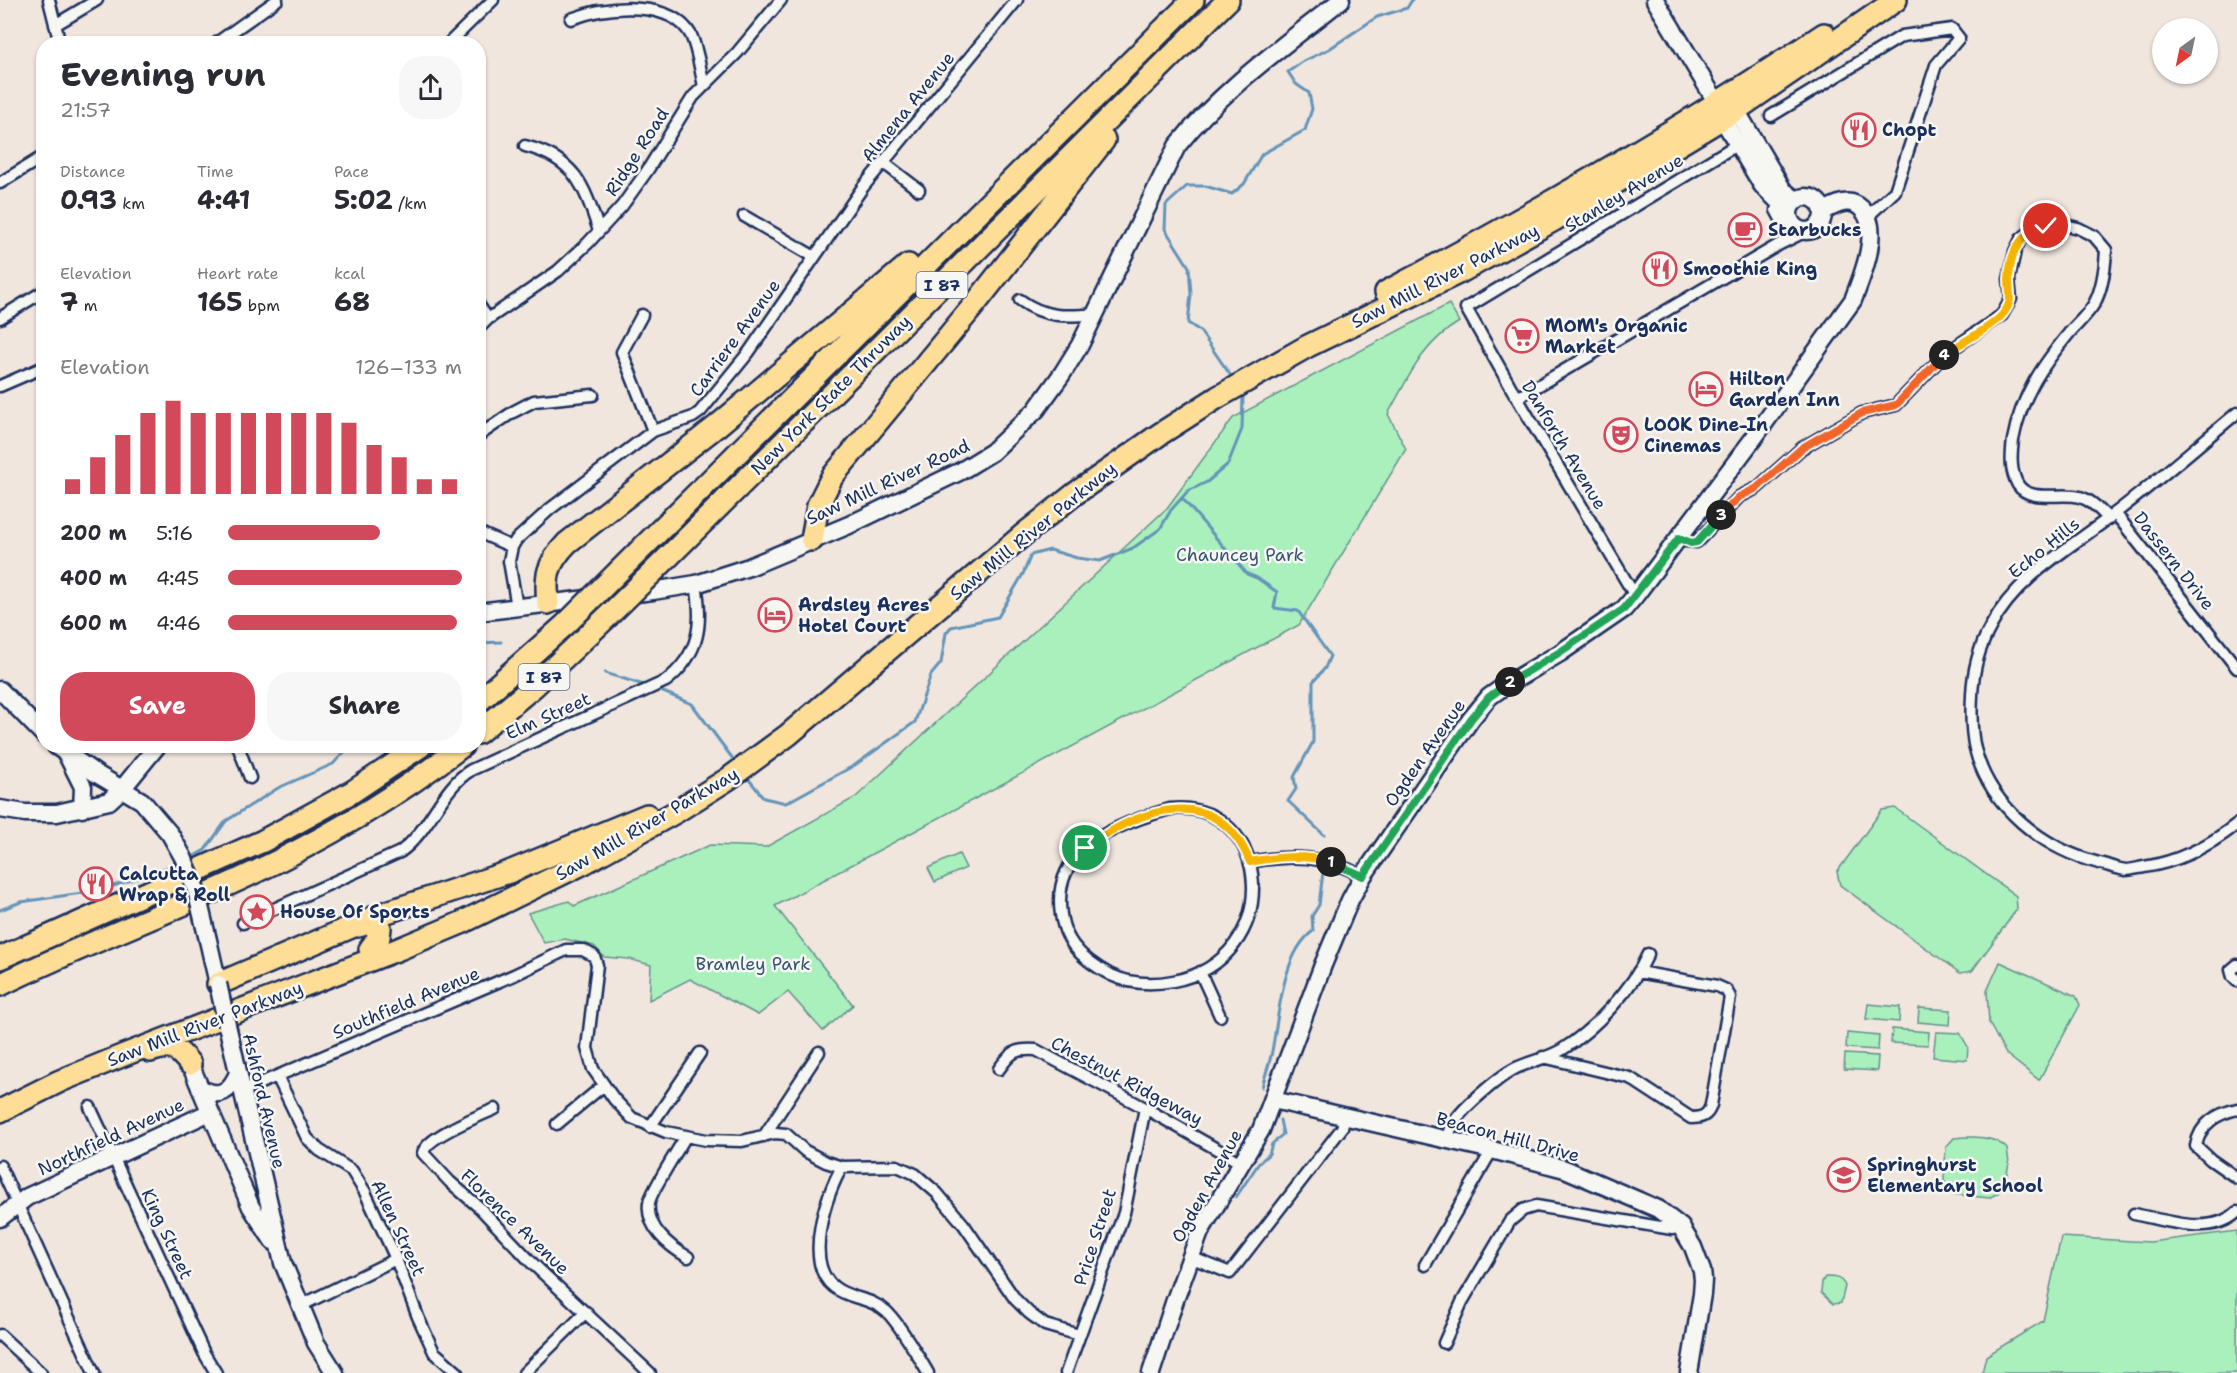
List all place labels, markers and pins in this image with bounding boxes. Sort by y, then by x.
restaurant icon: Chopt [1841,112,1877,148]
place label: Chopt [1882,118,1936,142]
pin [2020,200,2071,251]
cafe icon: Starbucks [1727,212,1763,248]
place label: Starbucks [1768,218,1862,242]
restaurant icon: Smoothie King [1642,251,1678,287]
place label: Smoothie King [1683,257,1817,281]
place label: MOM's Organic Market [1545,314,1688,359]
supermarket icon: MOM's Organic Market [1504,318,1540,354]
pin: 4 [1929,340,1959,370]
place label: Hilton Garden Inn [1729,367,1840,412]
hotel icon: Hilton Garden Inn [1688,371,1724,407]
place label: LOOK Dine-In Cinemas [1644,413,1768,458]
theatre icon: LOOK Dine-In Cinemas [1603,417,1639,453]
pin: 3 [1706,500,1736,530]
place label: Ardsley Acres Hotel Court [798,593,930,638]
hotel icon: Ardsley Acres Hotel Court [757,597,793,633]
pin: 2 [1495,667,1525,697]
pin [1059,822,1110,873]
pin: 1 [1316,847,1346,877]
place label: Calcutta Wrap & Roll [119,862,230,907]
restaurant icon: Calcutta Wrap & Roll [78,866,114,902]
place icon: House Of Sports [239,894,275,930]
place label: House Of Sports [280,900,430,924]
place label: Springhurst Elementary School [1867,1153,2043,1198]
school or university icon: Springhurst Elementary School [1826,1157,1862,1193]

